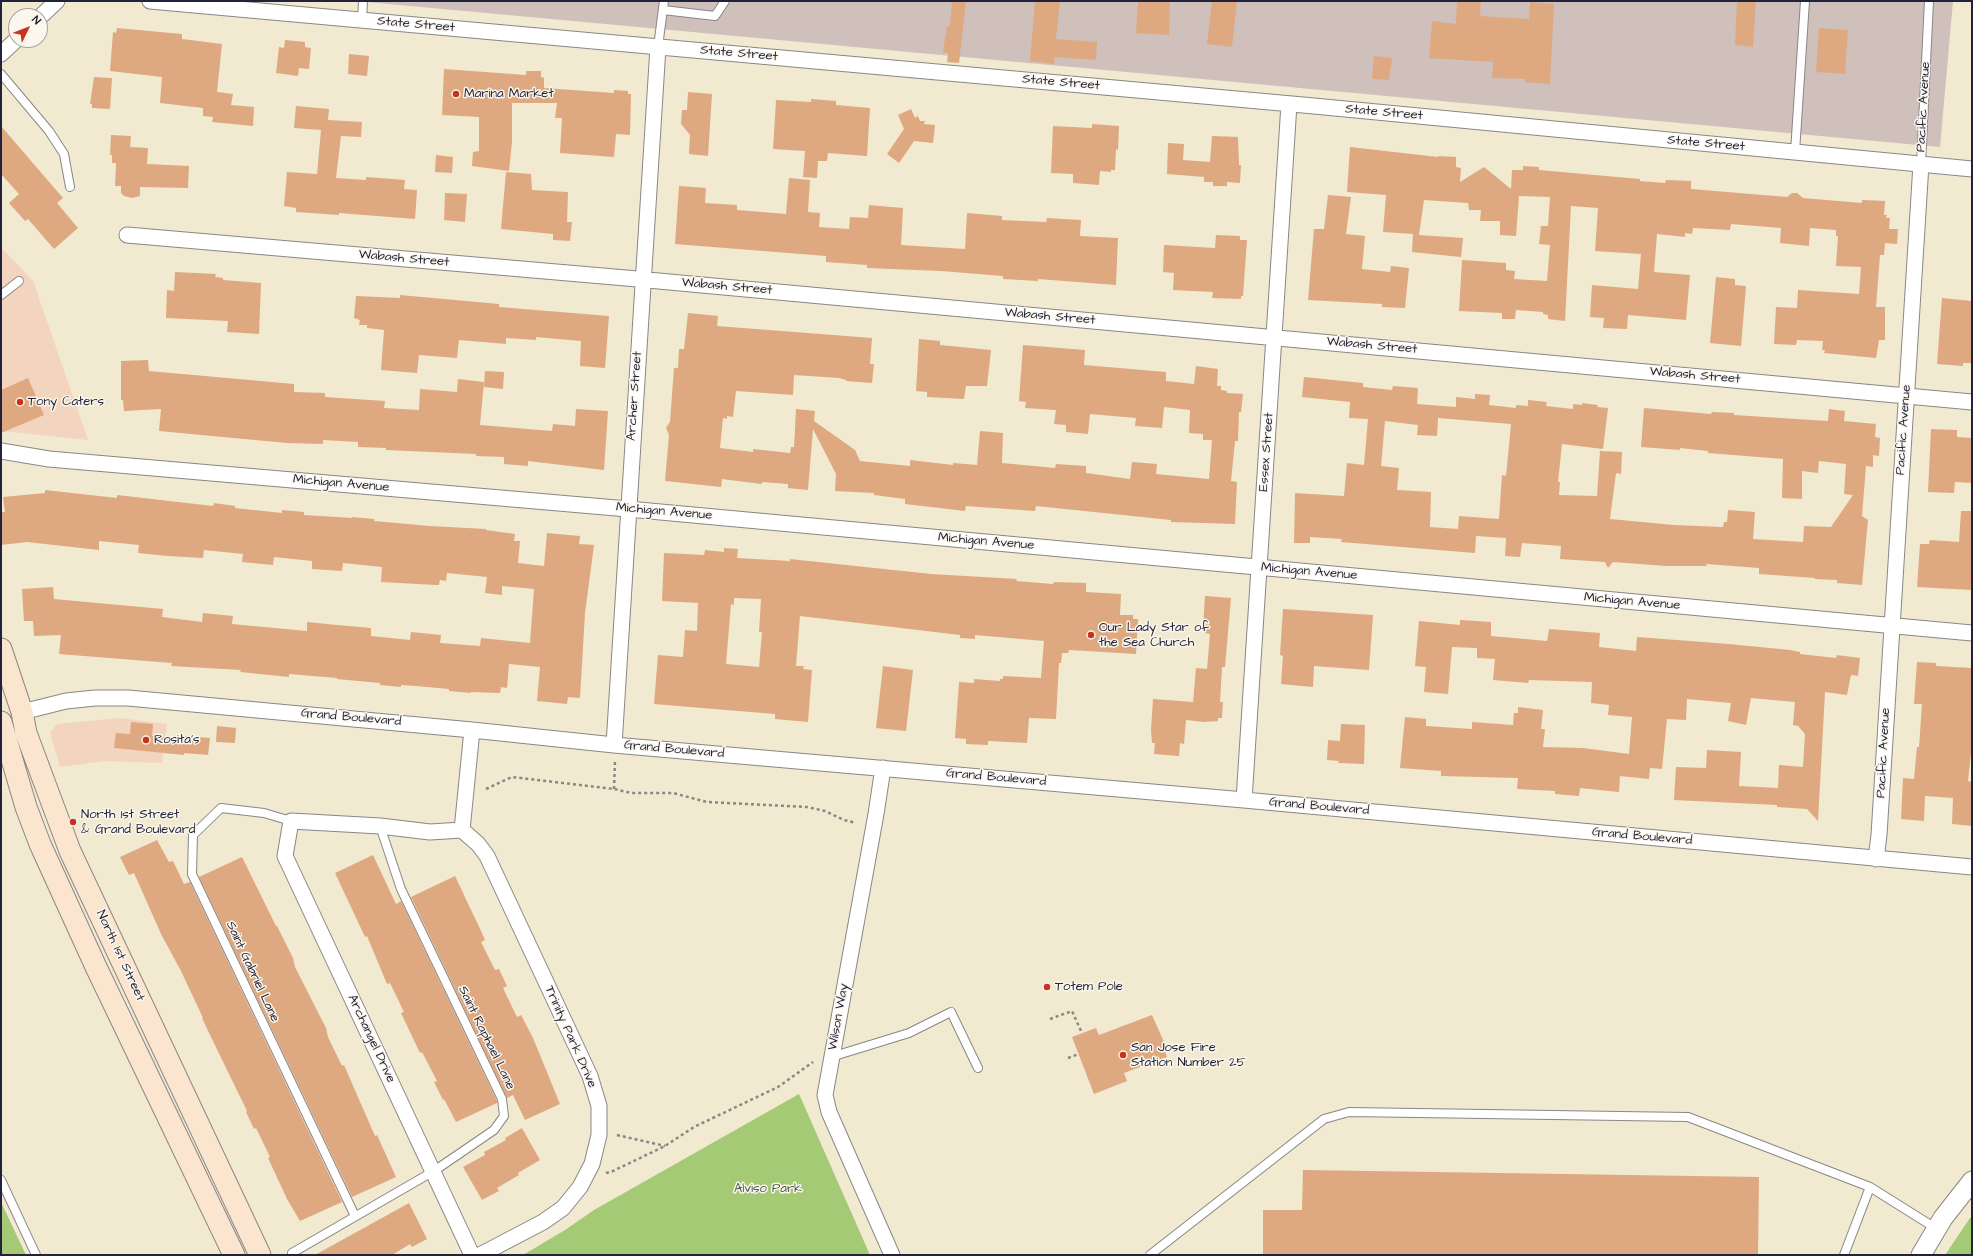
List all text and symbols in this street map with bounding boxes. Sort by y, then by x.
north arrow [8,8,48,48]
text: N [29,13,44,28]
street label: State Street [377,14,455,36]
street label: State Street [700,43,778,65]
street label: Pacific Avenue [1914,61,1934,153]
street label: State Street [1022,72,1100,94]
place label: Marina Market [464,86,554,102]
marker: Marina Market [451,89,461,99]
street label: State Street [1345,102,1423,124]
street label: State Street [1667,133,1745,155]
street label: Wabash Street [358,247,450,271]
street label: Wabash Street [681,275,773,299]
street label: Wabash Street [1004,305,1096,329]
street label: Wabash Street [1326,334,1418,358]
street label: Archer Street [624,351,646,441]
street label: Wabash Street [1649,364,1741,388]
street label: Pacific Avenue [1893,384,1915,476]
place label: Tony Caters [28,394,104,410]
marker: Tony Caters [15,397,25,407]
street label: Essex Street [1256,412,1278,492]
street label: Michigan Avenue [292,472,390,496]
street label: Michigan Avenue [615,500,713,524]
street label: Michigan Avenue [937,530,1035,554]
street label: Michigan Avenue [1260,560,1358,584]
street label: Michigan Avenue [1583,590,1681,614]
place label: Our Lady Star of the Sea Church [1099,620,1209,651]
marker: Our Lady Star of the Sea Church [1086,630,1096,640]
street label: Grand Boulevard [300,706,402,730]
street label: Pacific Avenue [1874,707,1894,799]
place label: Rosita’s [154,732,200,748]
marker: Rosita’s [141,735,151,745]
street label: Grand Boulevard [623,738,725,762]
street label: Grand Boulevard [945,766,1047,790]
street label: Grand Boulevard [1268,795,1370,819]
place label: North 1st Street & Grand Boulevard [81,807,195,838]
marker: North 1st Street & Grand Boulevard [68,817,78,827]
street label: Grand Boulevard [1591,825,1693,849]
street label: North 1st Street [92,908,148,1004]
street label: Saint Gabriel Lane [222,919,282,1025]
place label: Totem Pole [1055,979,1123,995]
street label: Wilson Way [825,982,853,1052]
marker: Totem Pole [1042,982,1052,992]
street label: Saint Raphael Lane [454,984,518,1092]
street label: Trinity Park Drive [541,984,599,1090]
street label: Archangel Drive [344,992,398,1086]
place label: San Jose Fire Station Number 25 [1131,1040,1246,1071]
marker: San Jose Fire Station Number 25 [1118,1050,1128,1060]
park label: Alviso Park [734,1181,802,1197]

